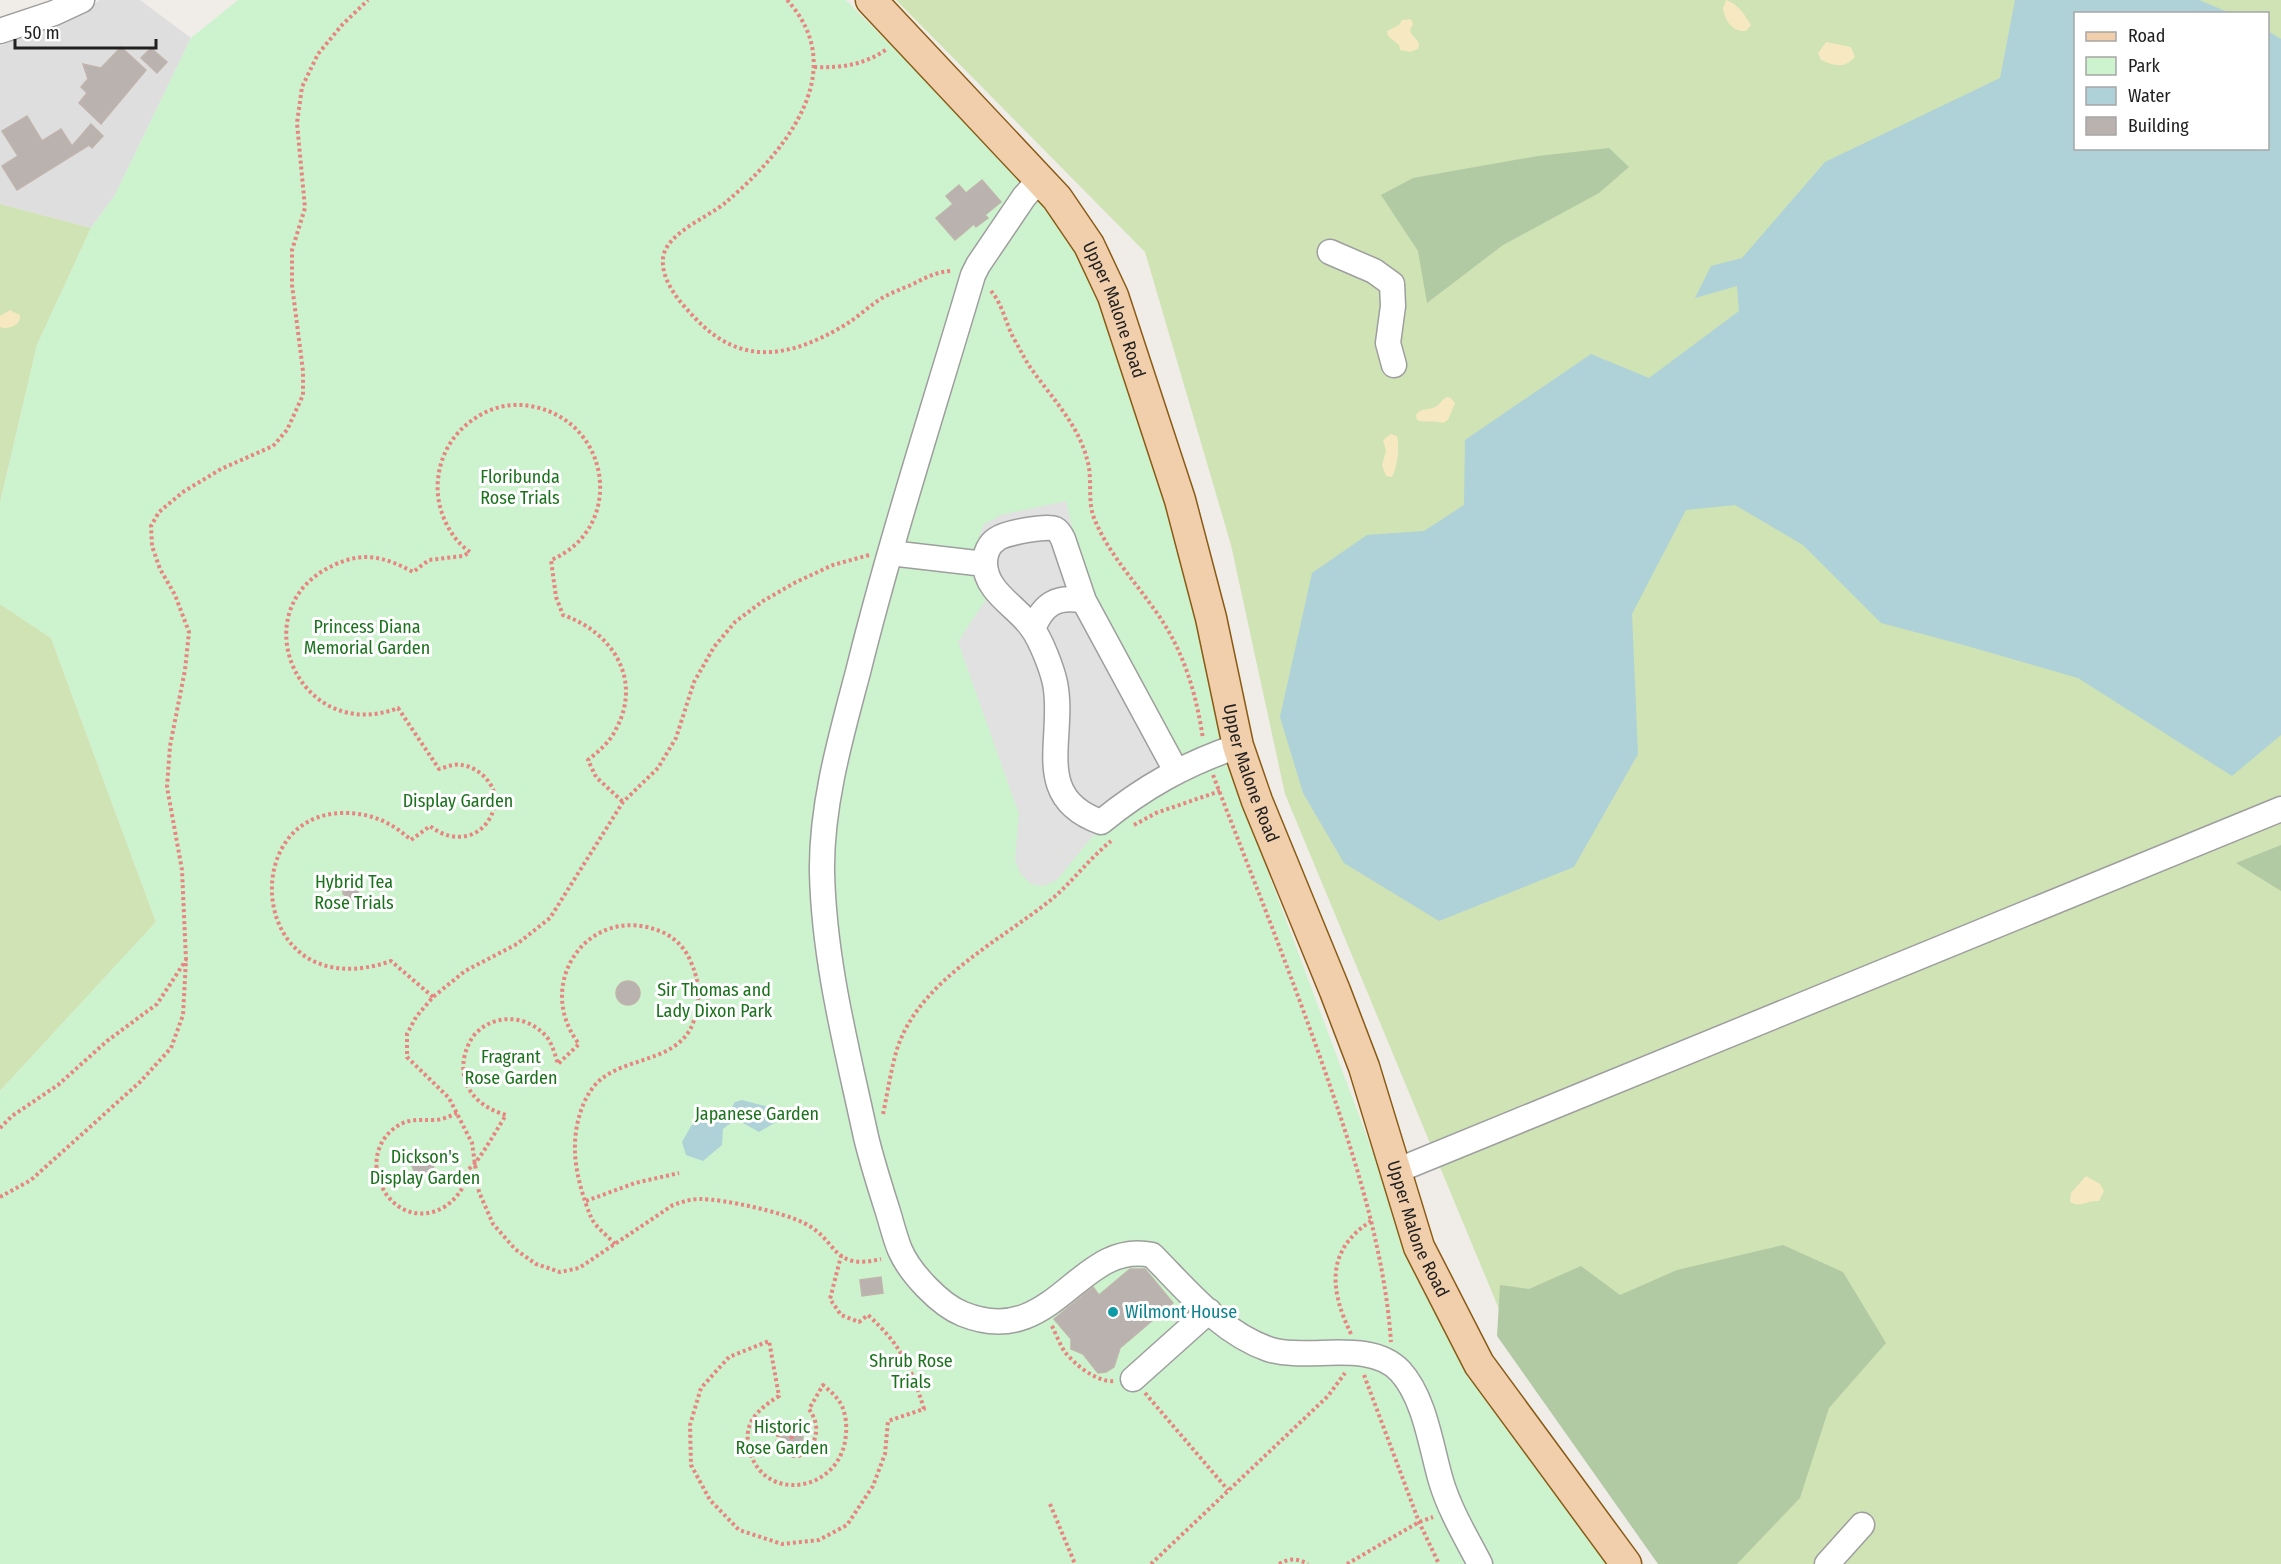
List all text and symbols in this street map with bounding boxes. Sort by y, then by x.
scale bar [15,12,156,50]
legend [2074,12,2269,150]
text: 50 m [24,22,60,44]
text: Road [2128,25,2165,47]
text: Park [2128,55,2161,77]
text: Water [2128,85,2171,107]
text: Building [2128,115,2189,137]
street label: Upper Malone Road [1078,238,1150,381]
park label: Floribunda Rose Trials [480,466,560,509]
park label: Princess Diana Memorial Garden [304,616,430,659]
street label: Upper Malone Road [1218,702,1284,846]
park label: Display Garden [403,790,513,812]
park label: Hybrid Tea Rose Trials [314,871,394,914]
park label: Sir Thomas and Lady Dixon Park [656,979,773,1022]
park label: Fragrant Rose Garden [465,1046,557,1089]
park label: Japanese Garden [695,1103,819,1125]
park label: Dickson's Display Garden [370,1146,480,1189]
street label: Upper Malone Road [1382,1158,1454,1301]
place label: Wilmont House [1125,1301,1237,1323]
marker: Wilmont House [1106,1305,1120,1319]
park label: Shrub Rose Trials [869,1350,953,1393]
park label: Historic Rose Garden [736,1416,828,1459]

